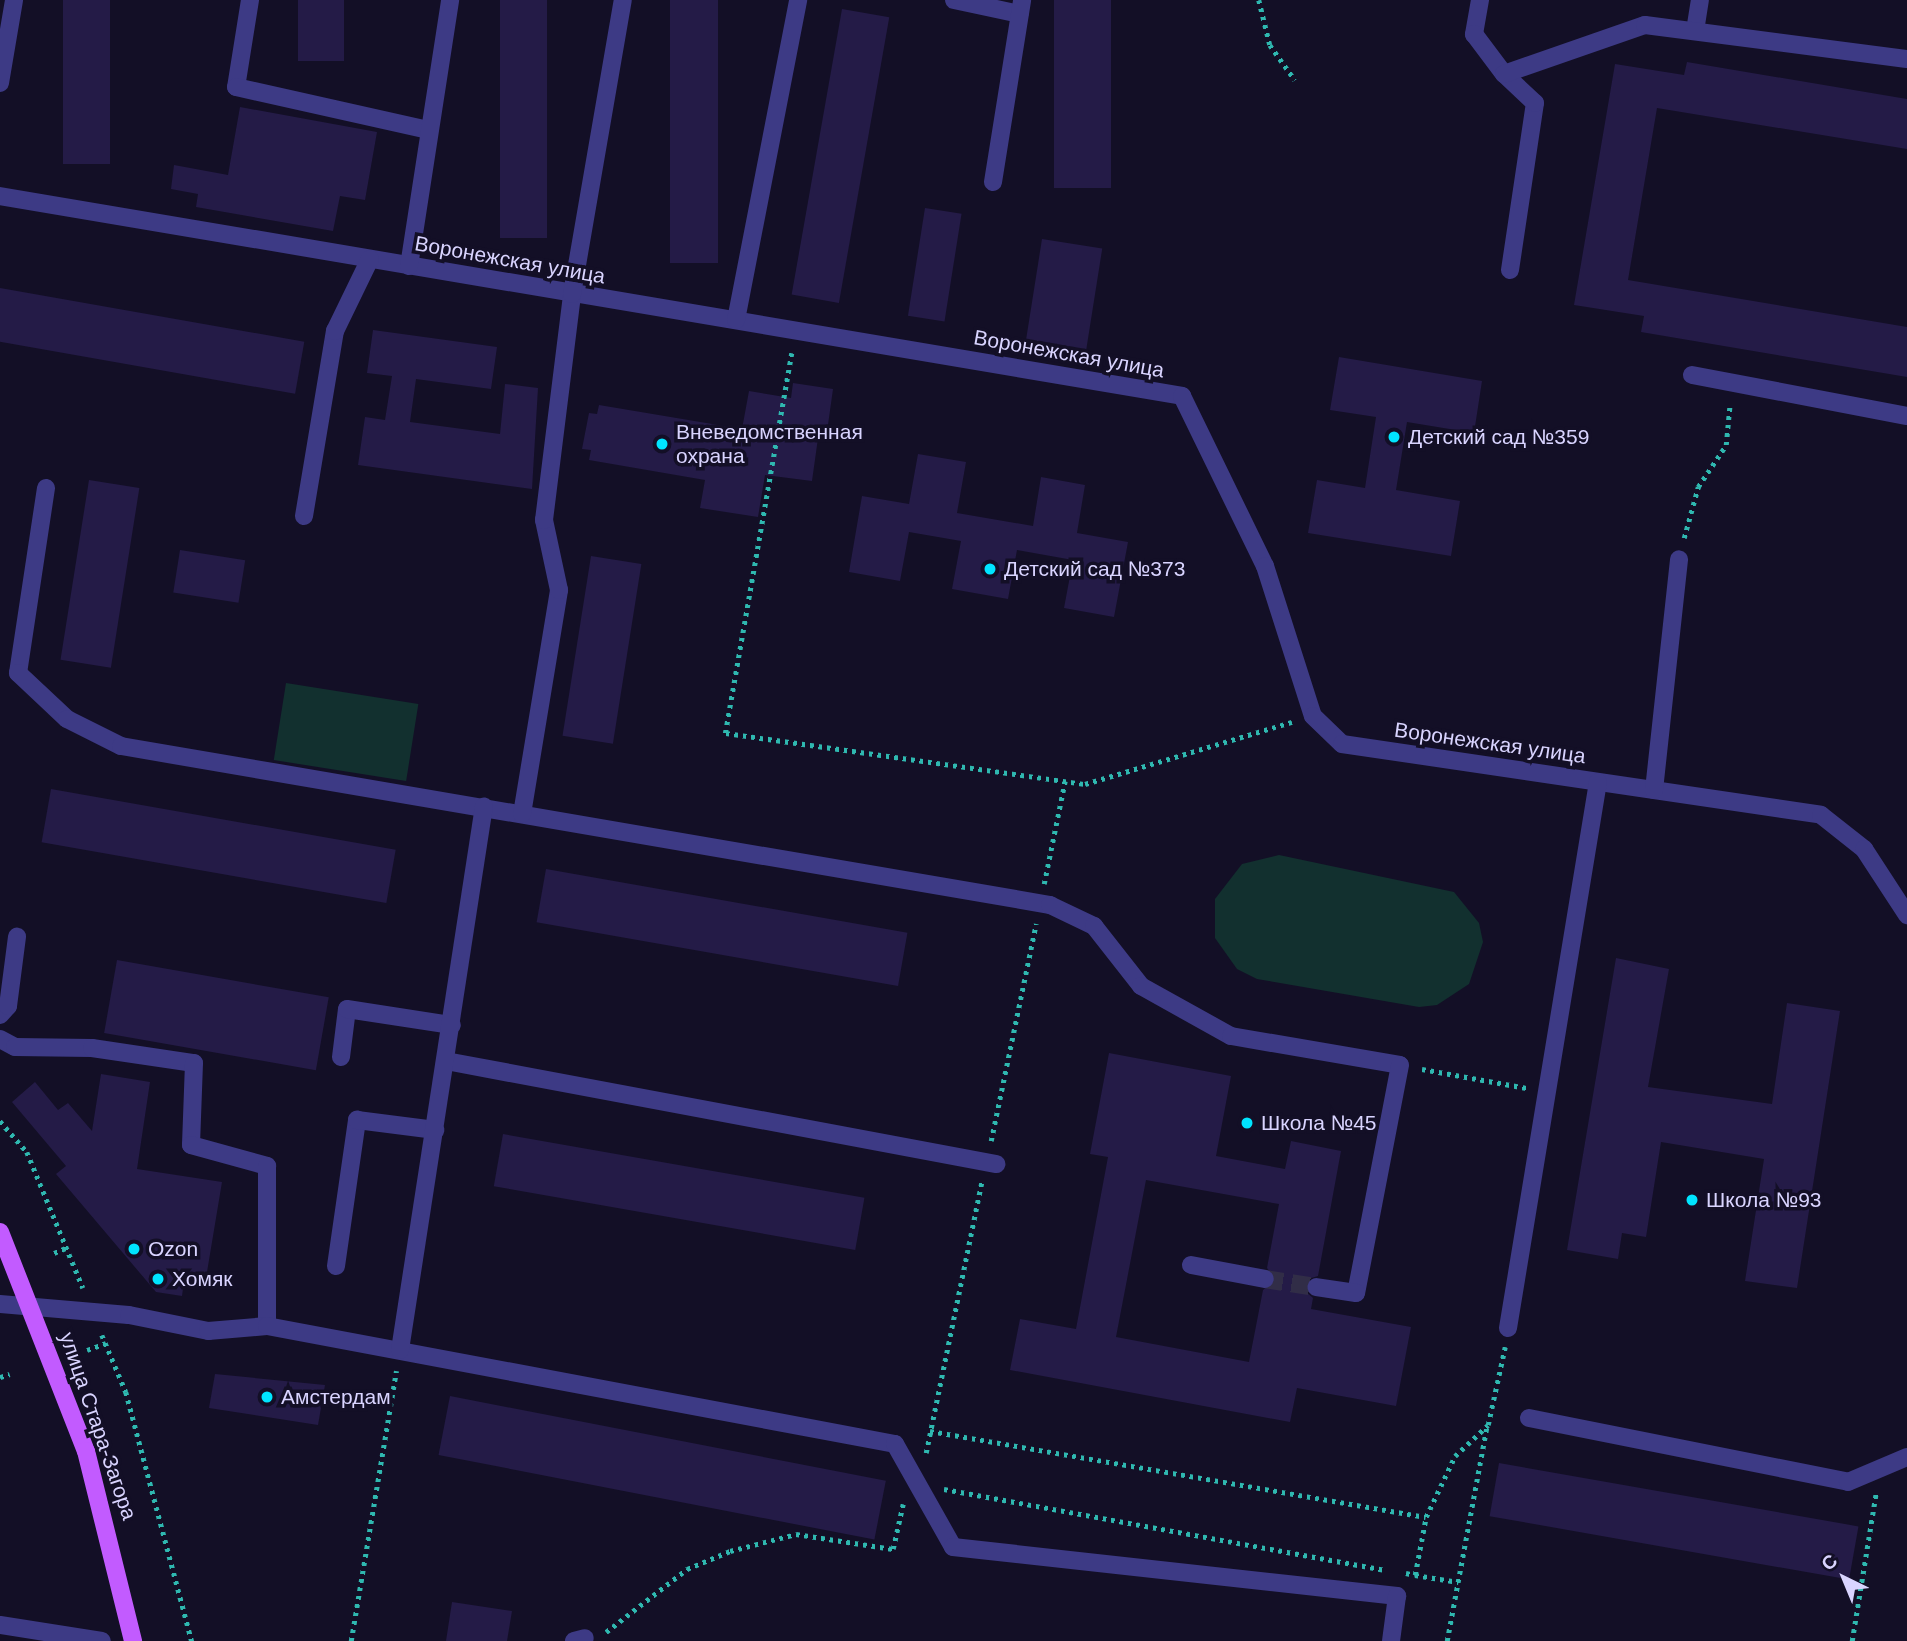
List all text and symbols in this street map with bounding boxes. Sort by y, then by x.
street label: Воронежская улица [413,231,607,289]
street label: Воронежская улица [972,325,1166,383]
place label: Вневедомственная охрана [676,419,863,469]
place label: Детский сад №359 [1408,424,1589,450]
marker: Детский сад №359 [1386,429,1402,445]
marker: Вневедомственная охрана [654,436,670,452]
place label: Детский сад №373 [1004,556,1185,582]
marker: Детский сад №373 [982,561,998,577]
street label: Воронежская улица [1393,717,1587,769]
place label: Школа №45 [1261,1110,1377,1136]
marker: Школа №45 [1239,1115,1255,1131]
place label: Школа №93 [1706,1187,1822,1213]
marker: Школа №93 [1684,1192,1700,1208]
place label: Ozon [148,1236,198,1262]
marker: Ozon [126,1241,142,1257]
place label: Хомяк [172,1266,232,1292]
marker: Хомяк [150,1271,166,1287]
street label: улица Стара-Загора [54,1329,142,1523]
place label: Амстердам [281,1384,391,1410]
marker: Амстердам [259,1389,275,1405]
north arrow [1809,1543,1879,1613]
text: С [1817,1550,1842,1575]

